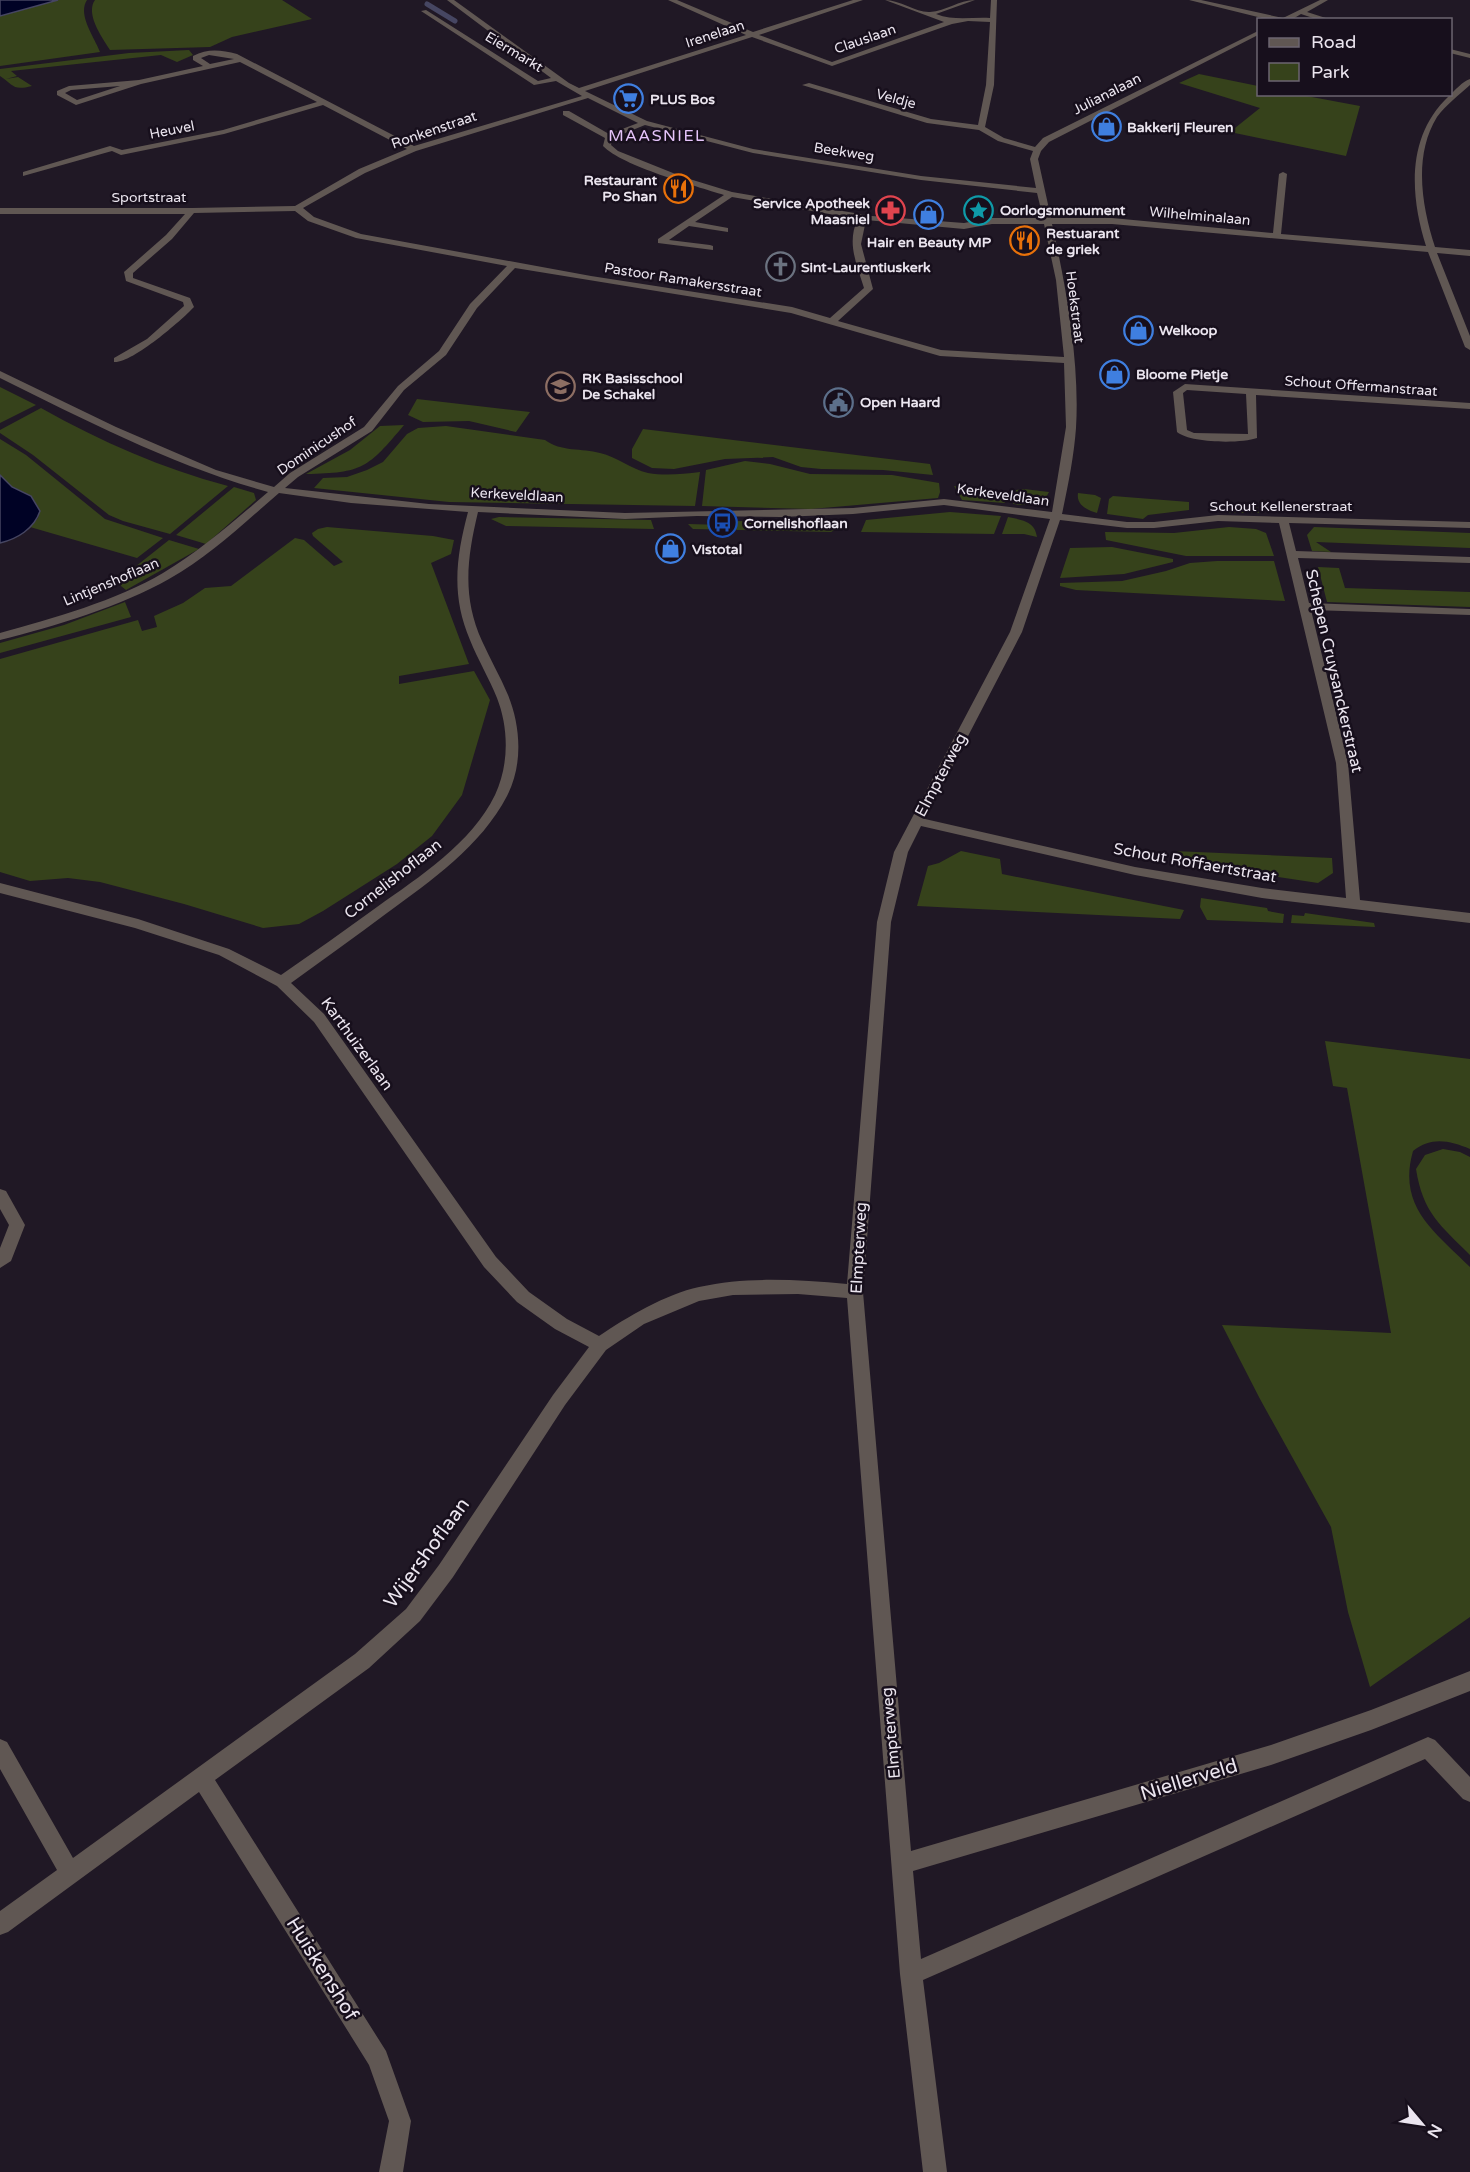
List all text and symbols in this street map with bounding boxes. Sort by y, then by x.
street label: Irenelaan [683,16,747,52]
legend [1257,18,1452,96]
street label: Clauslaan [832,21,898,57]
street label: Eiermarkt [482,28,547,76]
text: Road [1311,31,1356,53]
text: Park [1311,61,1350,83]
street label: Julianalaan [1070,70,1144,118]
supermarket icon: PLUS Bos [613,83,645,115]
street label: Veldje [874,86,918,112]
place label: PLUS Bos [650,91,715,108]
street label: Ronkenstraat [389,107,480,153]
shop icon: Bakkerij Fleuren [1090,111,1122,143]
street label: Heuvel [148,117,196,143]
place label: Bakkerij Fleuren [1127,119,1234,136]
district label: MAASNIEL [608,126,706,146]
street label: Beekweg [813,139,875,165]
place label: Restaurant Po Shan [584,172,658,205]
restaurant icon: Restaurant Po Shan [662,172,694,204]
street label: Sportstraat [112,189,187,206]
place icon: Oorlogsmonument [963,194,995,226]
place label: Service Apotheek Maasniel [753,195,870,228]
pharmacy icon: Service Apotheek Maasniel [875,195,907,227]
shop icon: Hair en Beauty MP [913,199,945,231]
place label: Oorlogsmonument [1000,202,1126,219]
street label: Wilhelminalaan [1149,203,1251,229]
restaurant icon: Restuarant de griek [1009,225,1041,257]
place label: Restuarant de griek [1046,225,1120,258]
place label: Hair en Beauty MP [867,234,992,251]
church icon: Sint-Laurentiuskerk [764,251,796,283]
street label: Pastoor Ramakersstraat [603,259,764,301]
place label: Sint-Laurentiuskerk [801,259,931,276]
street label: Hoekstraat [1062,270,1088,345]
shop icon: Welkoop [1122,314,1154,346]
place label: Welkoop [1159,322,1217,339]
shop icon: Bloome Pietje [1099,358,1131,390]
place label: Bloome Pietje [1136,366,1228,383]
school or university icon: RK Basisschool De Schakel [545,370,577,402]
place label: RK Basisschool De Schakel [582,370,683,403]
street label: Schout Offermanstraat [1284,372,1439,400]
public building icon: Open Haard [823,386,855,418]
place label: Open Haard [860,394,941,411]
street label: Dominicushof [274,413,360,479]
street label: Kerkeveldlaan [956,480,1050,510]
street label: Kerkeveldlaan [470,484,564,506]
street label: Schout Kellenerstraat [1210,498,1353,515]
bus stop icon: Cornelishoflaan [707,507,739,539]
place label: Cornelishoflaan [744,515,848,532]
shop icon: Vistotal [655,533,687,565]
place label: Vistotal [692,541,742,558]
street label: Lintjenshoflaan [61,554,161,610]
street label: Schepen Cruysanckerstraat [1301,567,1367,775]
street label: Elmpterweg [911,730,971,820]
street label: Cornelishoflaan [340,835,446,923]
street label: Schout Roffaertstraat [1112,839,1278,887]
street label: Karthuizerlaan [317,994,397,1094]
street label: Elmpterweg [847,1202,871,1294]
street label: Wijershoflaan [379,1493,475,1613]
street label: Elmpterweg [877,1686,905,1780]
street label: Niellerveld [1137,1754,1241,1806]
street label: Huiskenshof [281,1913,363,2025]
north arrow [1392,2094,1452,2154]
text: N [1422,2120,1446,2141]

